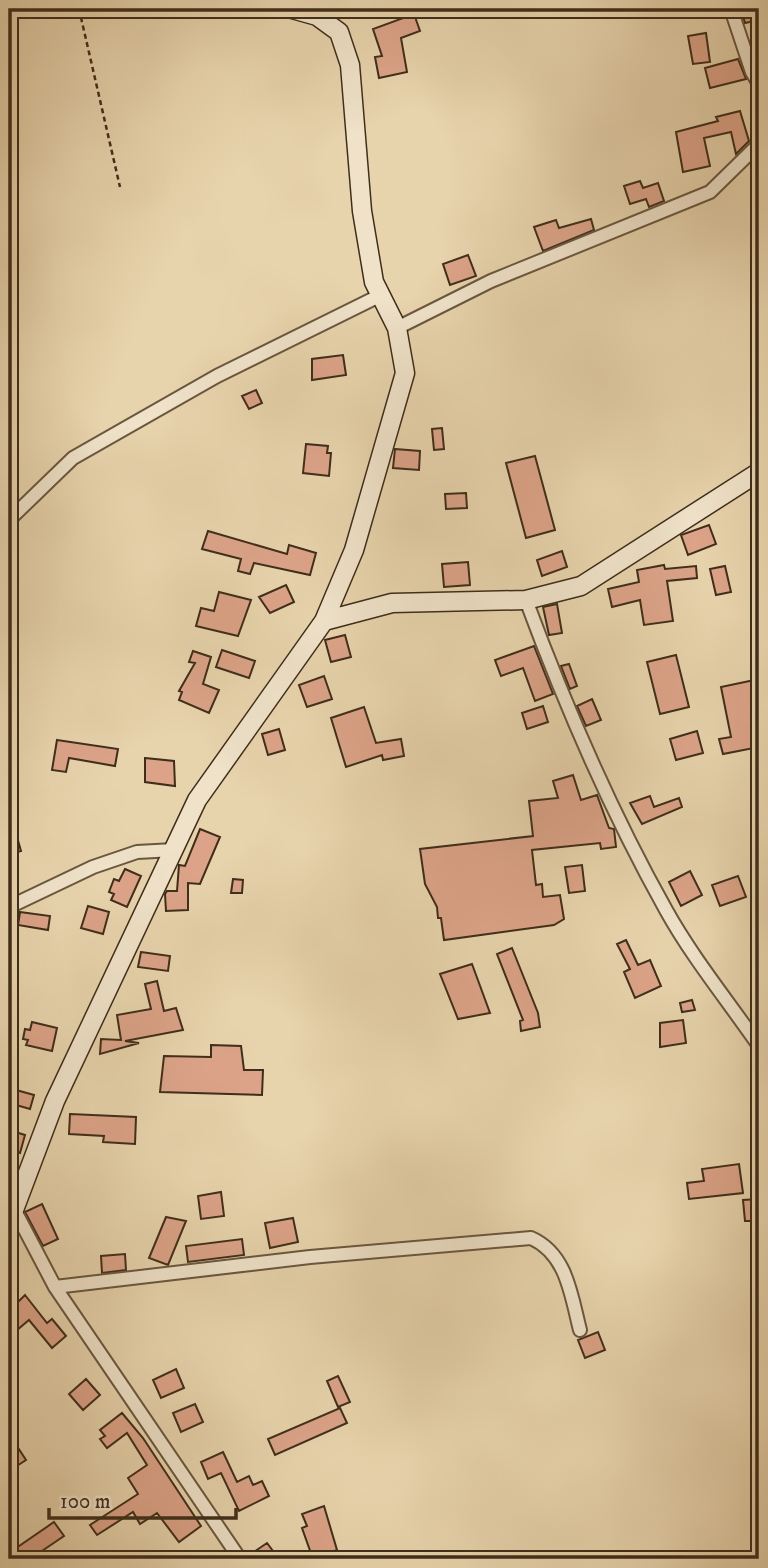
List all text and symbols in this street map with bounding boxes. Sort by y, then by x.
scale bar [49,1477,236,1521]
text: 100 m [60,1489,111,1515]

